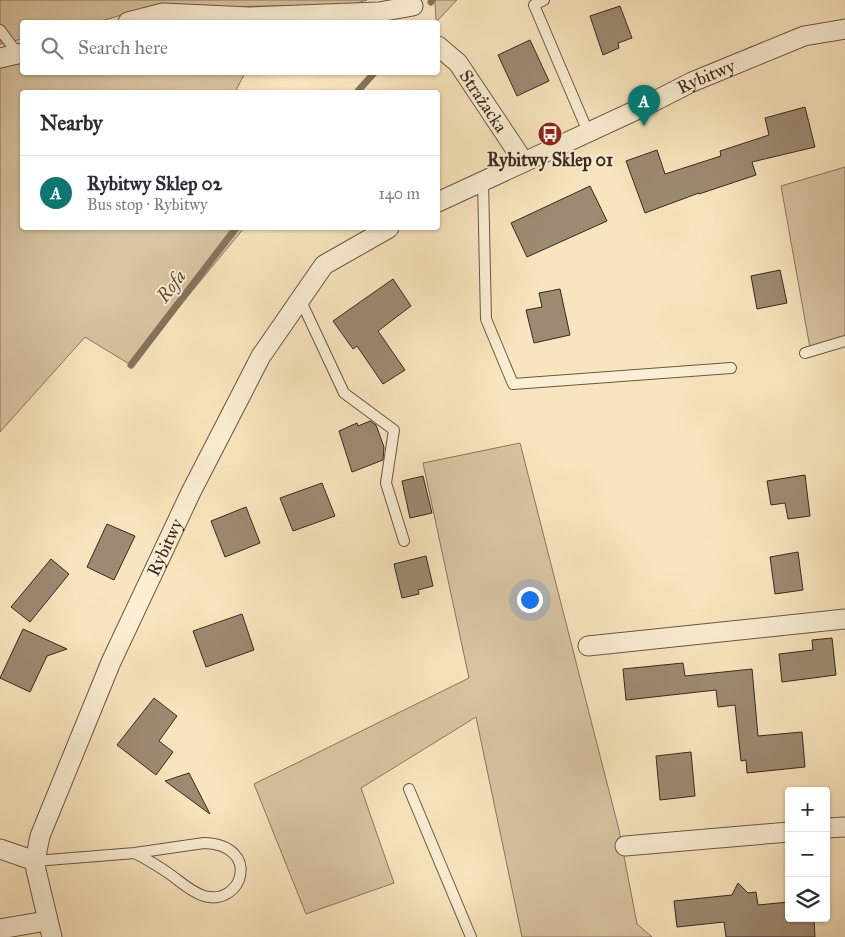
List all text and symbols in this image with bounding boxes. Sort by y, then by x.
search box [20,20,440,75]
icon: search [38,34,66,62]
text: Search here [78,36,168,59]
street label: Rybitwy [673,54,739,99]
street label: Strażacka [455,66,512,137]
pin: A [628,85,660,126]
text: Nearby [40,110,103,136]
bus stop icon: Rybitwy Sklep 01 [537,121,563,147]
place label: Rybitwy Sklep 01 [487,149,613,172]
text: Rybitwy Sklep 02 [87,172,222,195]
text: A [51,184,61,203]
text: 140 m [379,184,420,203]
text: Bus stop · Rybitwy [87,195,208,214]
water label: Rofa [151,265,191,308]
street label: Rybitwy [142,515,188,580]
your location [517,587,543,613]
map controls [785,787,830,922]
button: + [785,787,830,832]
button: − [785,832,830,877]
button: layers [785,877,830,922]

